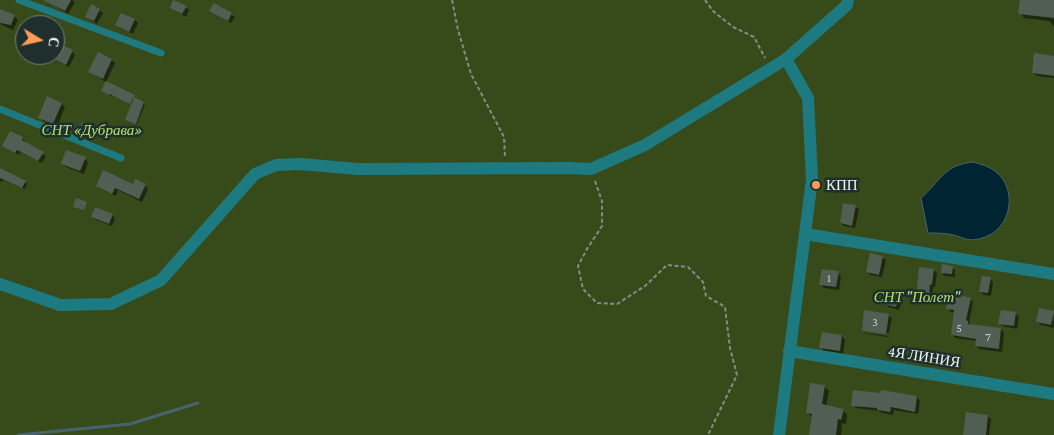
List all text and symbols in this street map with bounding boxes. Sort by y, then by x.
north arrow [15,15,65,65]
text: С [45,36,63,48]
park label: СНТ «Дубрава» [42,121,142,139]
place label: КПП [826,176,858,194]
marker: КПП [810,179,822,191]
house number: 1 [827,271,831,285]
park label: СНТ "Полет" [874,288,960,306]
house number: 3 [872,315,878,329]
house number: 5 [956,321,962,335]
house number: 7 [985,330,991,344]
street label: 4Я ЛИНИЯ [886,342,962,372]

